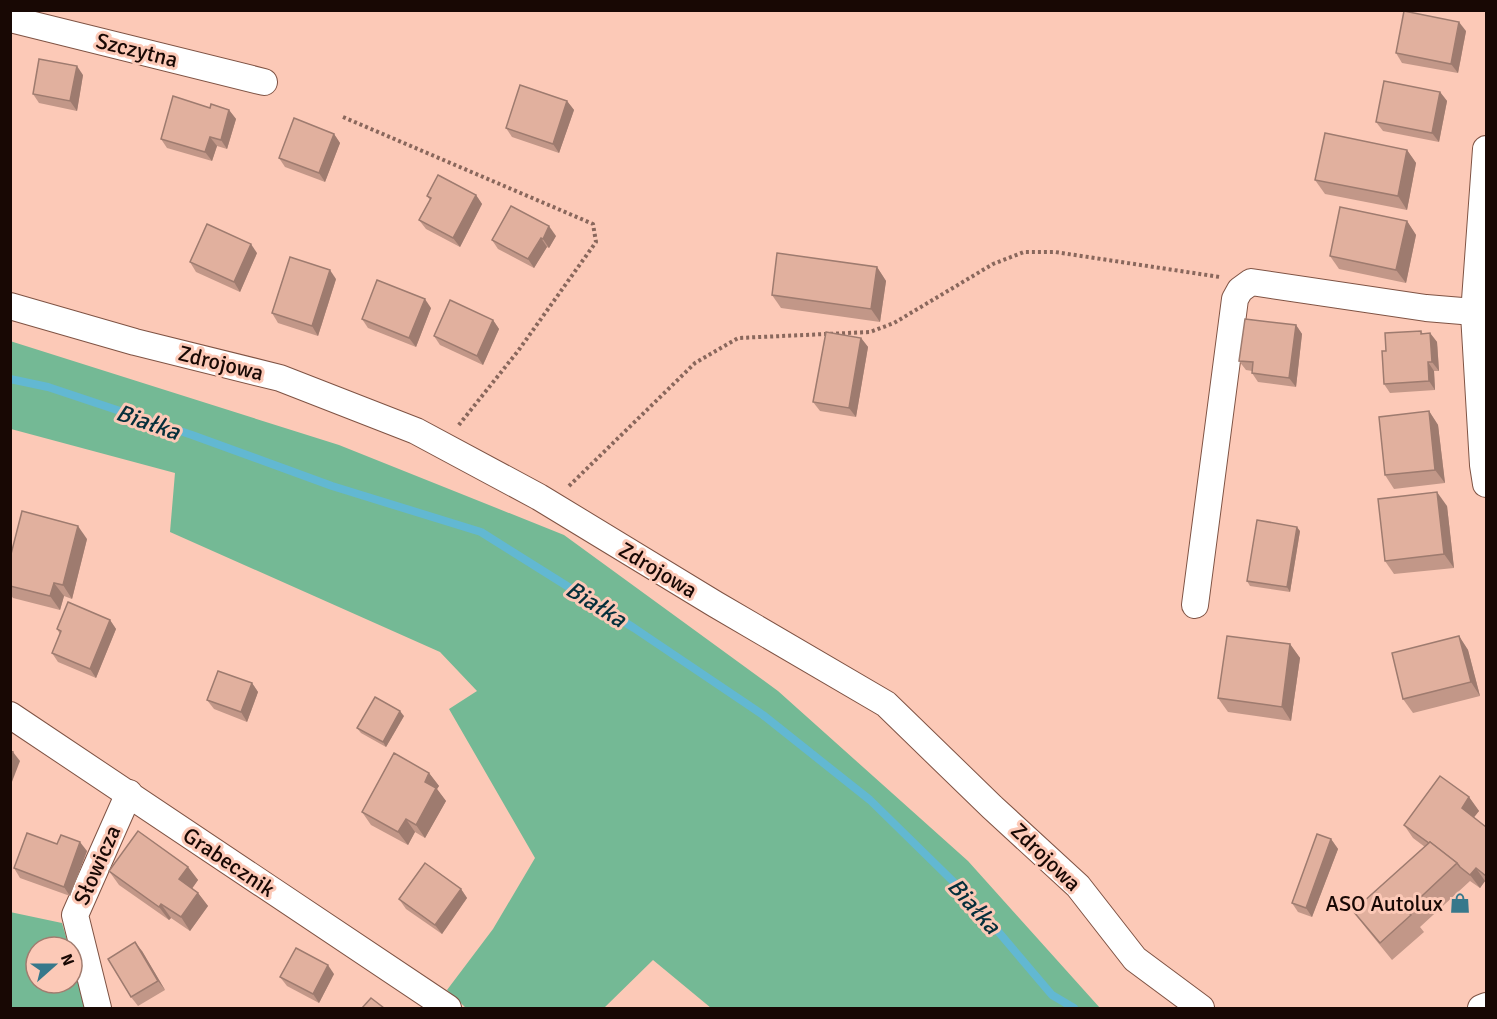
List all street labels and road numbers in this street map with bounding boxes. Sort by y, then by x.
street label: Szczytna [93,27,181,73]
street label: Zdrojowa [176,339,266,387]
street label: Zdrojowa [614,536,702,604]
street label: Zdrojowa [1005,817,1087,897]
street label: Słowicza [68,821,126,909]
street label: Grabecznik [178,821,280,903]

